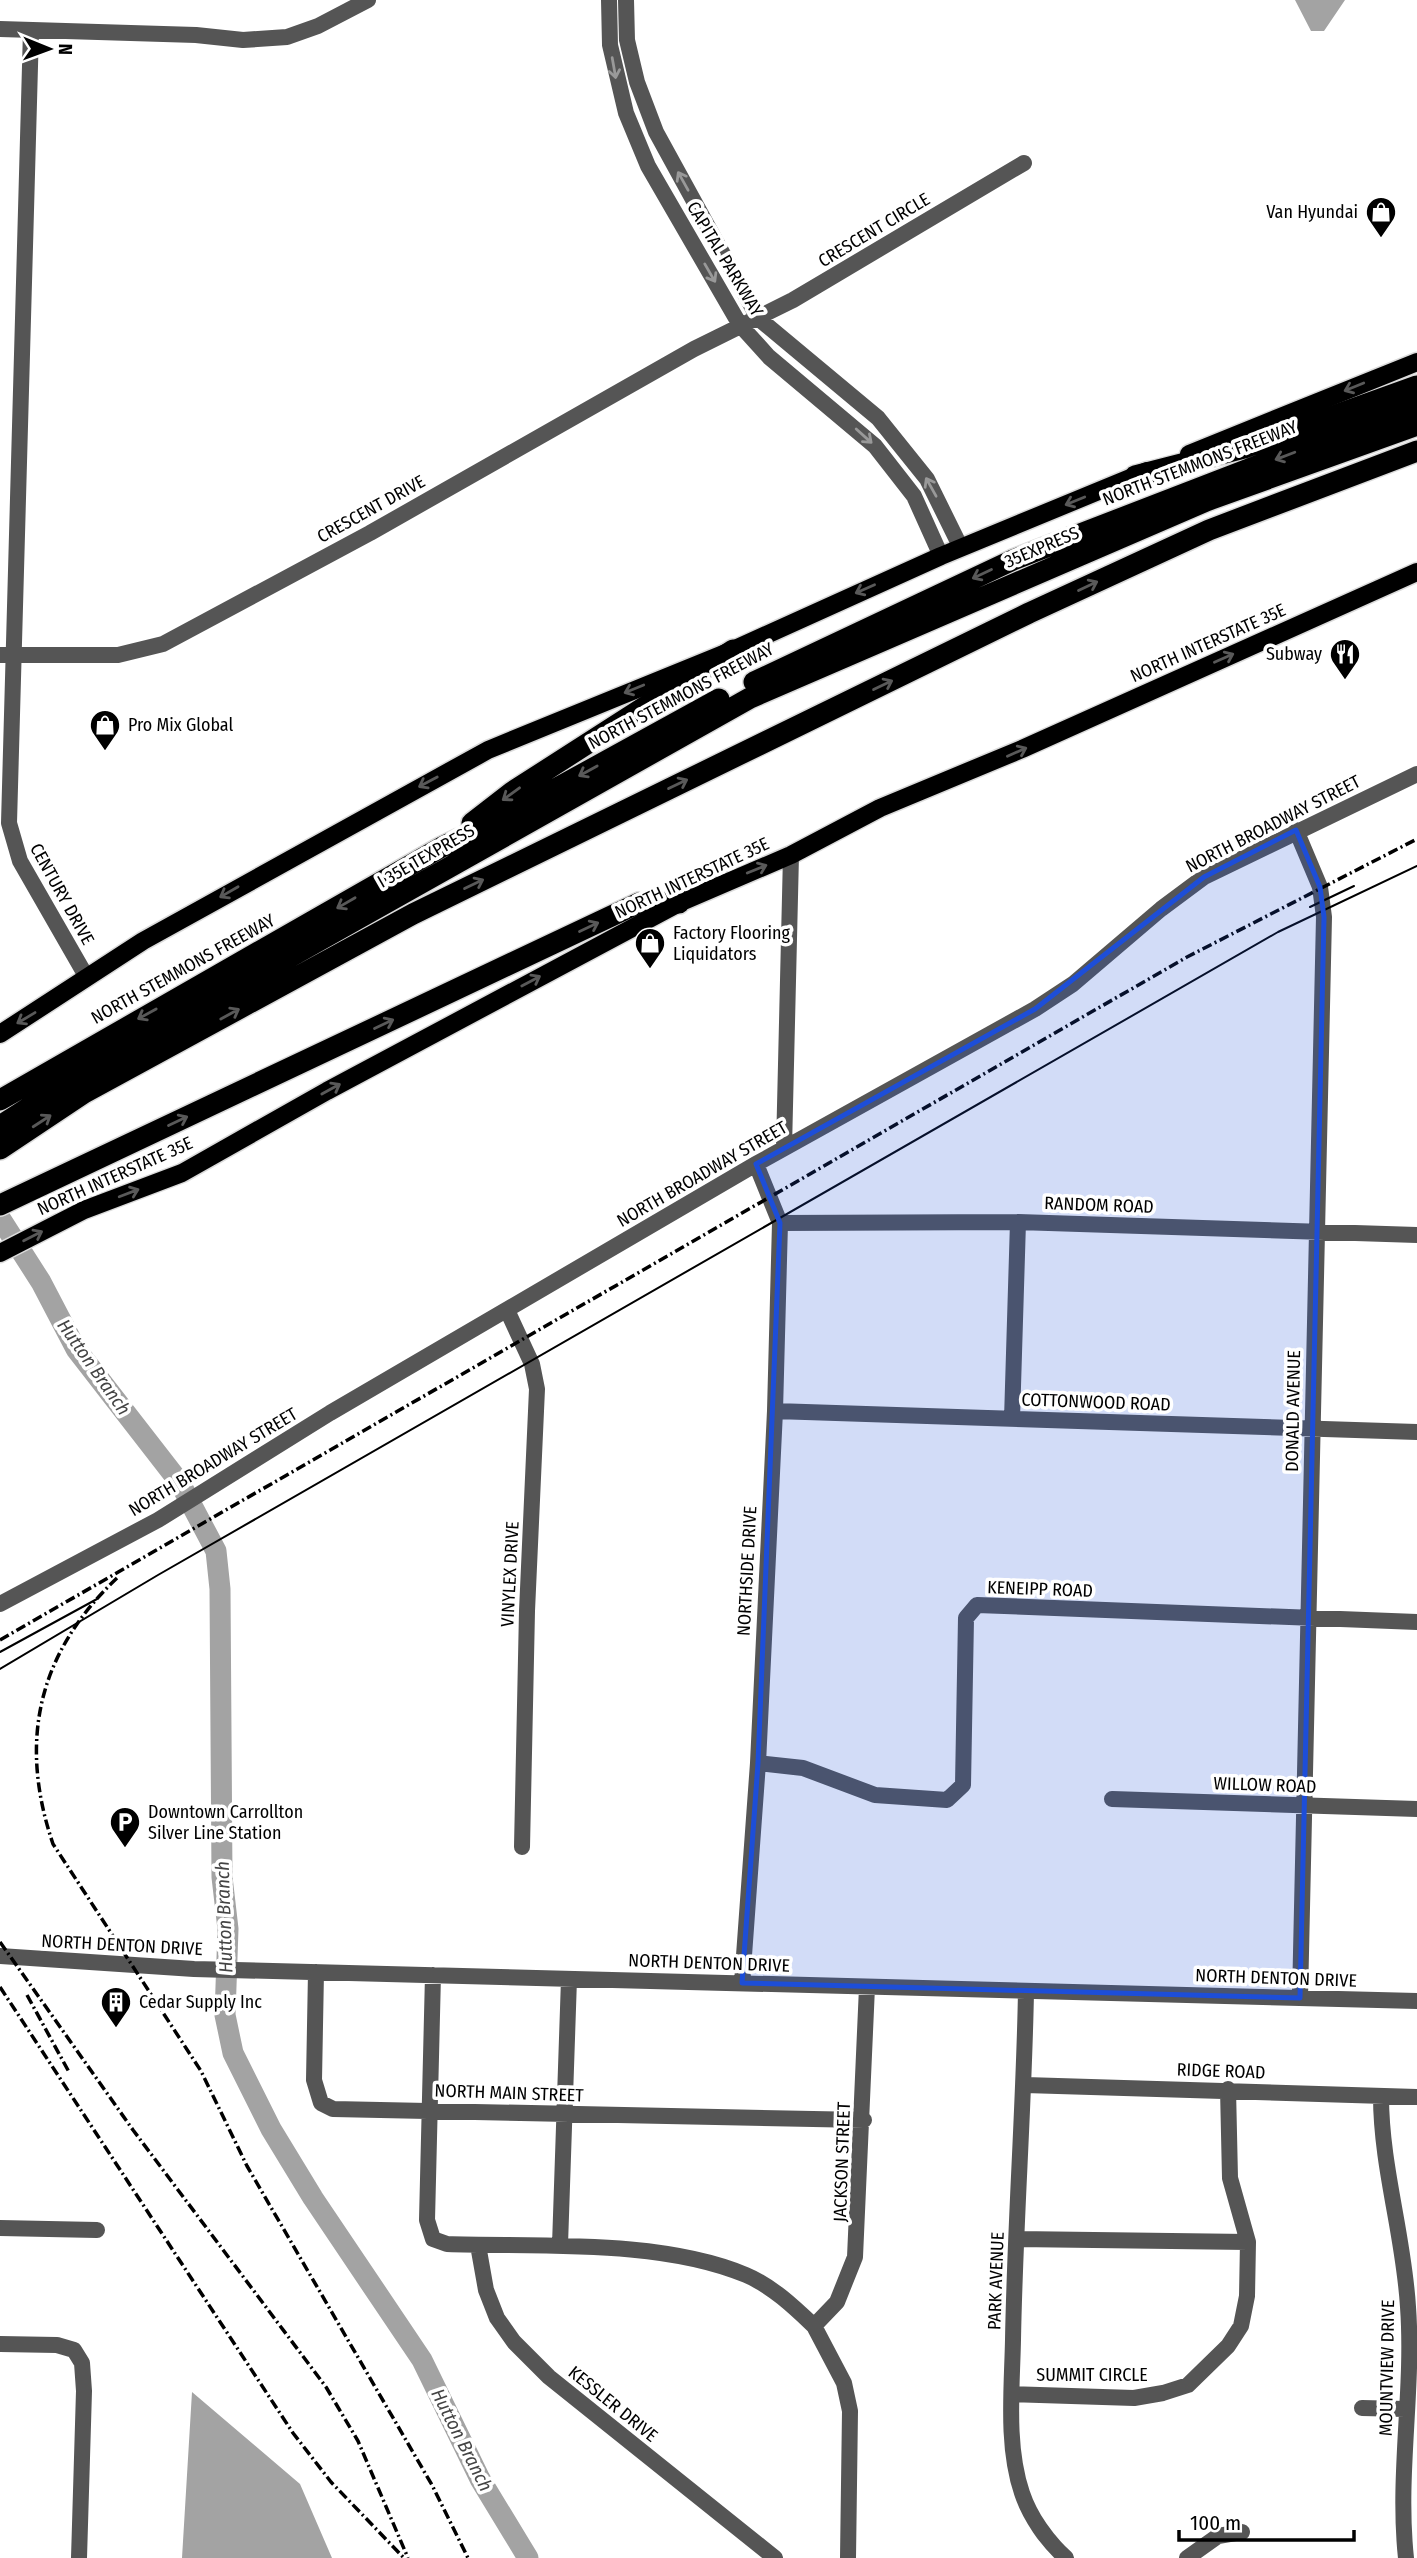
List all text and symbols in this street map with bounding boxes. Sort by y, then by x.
north arrow [14,14,84,84]
text: N [54,43,77,55]
one-way arrow [608,56,621,79]
one-way arrow [676,172,690,192]
street label: CRESCENT CIRCLE [814,188,934,272]
shop icon: Van Hyundai [1364,195,1398,239]
street label: CAPITAL PARKWAY [682,198,768,320]
place label: Van Hyundai [1266,201,1358,223]
one-way arrow [703,262,717,282]
one-way arrow [1343,382,1365,395]
street label: NORTH STEMMONS FREEWAY [1099,416,1301,510]
one-way arrow [855,428,873,444]
one-way arrow [1274,450,1296,463]
street label: CRESCENT DRIVE [313,470,429,548]
one-way arrow [924,477,937,498]
one-way arrow [1065,495,1086,508]
street label: 35EXPRESS [1001,521,1083,573]
one-way arrow [972,568,993,581]
one-way arrow [1077,579,1098,592]
one-way arrow [855,583,876,596]
street label: NORTH INTERSTATE 35E [1127,599,1289,687]
restaurant icon: Subway [1328,637,1362,681]
street label: NORTH STEMMONS FREEWAY [585,638,778,754]
place label: Subway [1266,643,1322,665]
one-way arrow [1213,651,1235,664]
one-way arrow [872,677,893,691]
one-way arrow [624,684,645,697]
shop icon: Pro Mix Global [88,708,122,752]
place label: Pro Mix Global [128,714,233,736]
one-way arrow [1006,744,1027,757]
one-way arrow [579,764,599,778]
street label: NORTH BROADWAY STREET [1182,770,1364,878]
one-way arrow [418,775,439,789]
one-way arrow [667,777,688,791]
one-way arrow [502,787,521,801]
street label: I 35E TEXPRESS [373,819,479,893]
street label: NORTH INTERSTATE 35E [611,833,773,923]
street label: CENTURY DRIVE [25,839,99,949]
one-way arrow [745,861,767,874]
one-way arrow [463,877,484,891]
one-way arrow [220,885,240,899]
one-way arrow [336,896,356,910]
street label: NORTH STEMMONS FREEWAY [87,909,279,1029]
one-way arrow [578,920,599,933]
place label: Factory Flooring Liquidators [673,922,791,965]
shop icon: Factory Flooring Liquidators [633,926,667,970]
one-way arrow [521,974,541,988]
one-way arrow [138,1007,158,1021]
one-way arrow [219,1007,239,1021]
one-way arrow [16,1012,36,1026]
one-way arrow [373,1016,394,1029]
one-way arrow [320,1082,341,1095]
one-way arrow [167,1113,188,1127]
one-way arrow [32,1114,51,1128]
street label: NORTH BROADWAY STREET [613,1116,792,1232]
street label: NORTH INTERSTATE 35E [34,1132,196,1220]
one-way arrow [118,1186,140,1198]
street label: RANDOM ROAD [1044,1192,1154,1218]
one-way arrow [22,1228,43,1242]
water label: Hutton Branch [52,1315,136,1419]
street label: DONALD AVENUE [1281,1350,1305,1472]
street label: COTTONWOOD ROAD [1021,1388,1171,1416]
street label: NORTH BROADWAY STREET [125,1403,302,1521]
street label: NORTHSIDE DRIVE [733,1505,761,1637]
street label: VINYLEX DRIVE [496,1521,524,1627]
street label: KENEIPP ROAD [987,1576,1093,1602]
street label: WILLOW ROAD [1213,1772,1317,1798]
place label: Downtown Carrollton Silver Line Station [148,1801,303,1844]
parking icon: Downtown Carrollton Silver Line Station [108,1805,142,1849]
water label: Hutton Branch [211,1861,237,1973]
street label: NORTH DENTON DRIVE [41,1930,203,1960]
street label: NORTH DENTON DRIVE [628,1949,790,1977]
street label: NORTH DENTON DRIVE [1195,1964,1357,1992]
building icon: Cedar Supply Inc [99,1985,133,2029]
place label: Cedar Supply Inc [139,1991,262,2013]
street label: RIDGE ROAD [1176,2058,1266,2084]
street label: NORTH MAIN STREET [434,2079,585,2107]
street label: JACKSON STREET [829,2101,855,2222]
street label: PARK AVENUE [983,2232,1009,2330]
street label: MOUNTVIEW DRIVE [1375,2300,1399,2436]
street label: KESSLER DRIVE [564,2361,662,2447]
street label: SUMMIT CIRCLE [1036,2364,1148,2386]
water label: Hutton Branch [426,2385,498,2495]
scale bar [1179,2498,1354,2542]
text: 100 m [1190,2510,1241,2536]

